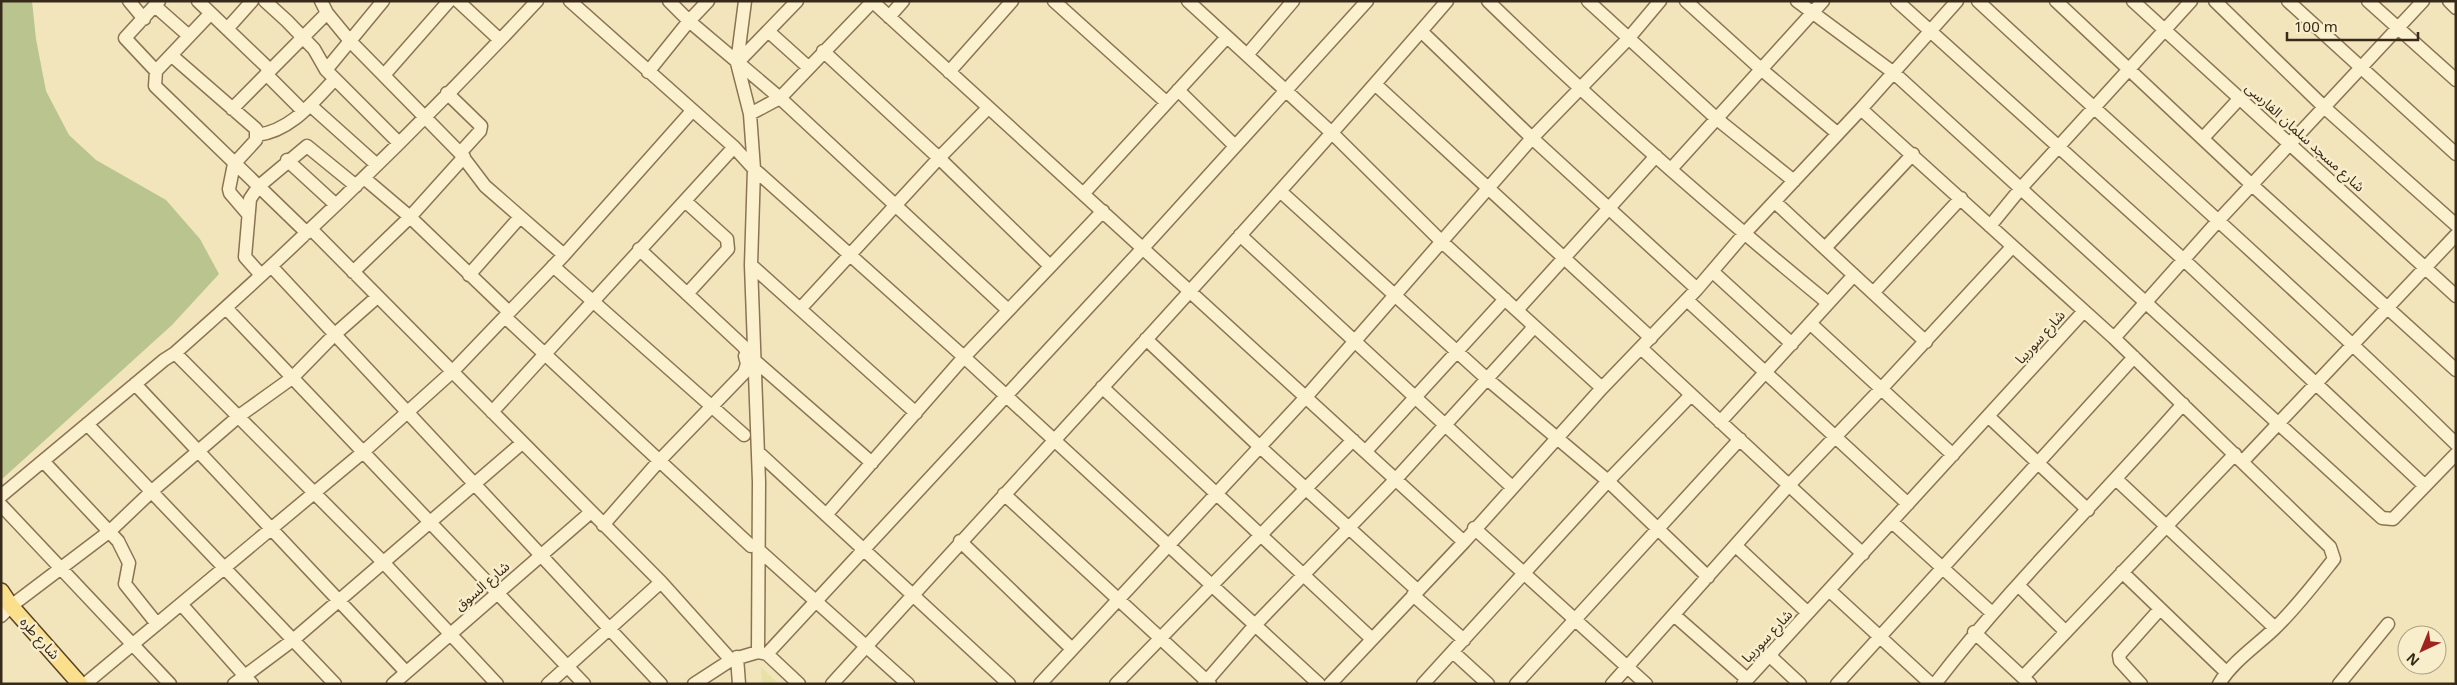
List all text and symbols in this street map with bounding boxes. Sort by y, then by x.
scale bar [2287,10,2418,42]
text: 100 m [2294,11,2338,43]
street label: شارع مسجد سلمان الفارسى [2237,75,2372,200]
street label: شارع سوريبا [2007,303,2073,372]
street label: شارع السوق [447,553,517,619]
street label: شارع سوريبا [1734,602,1801,670]
street label: شارع طره [12,610,68,667]
north arrow [2397,625,2447,675]
text: N [2399,645,2427,673]

